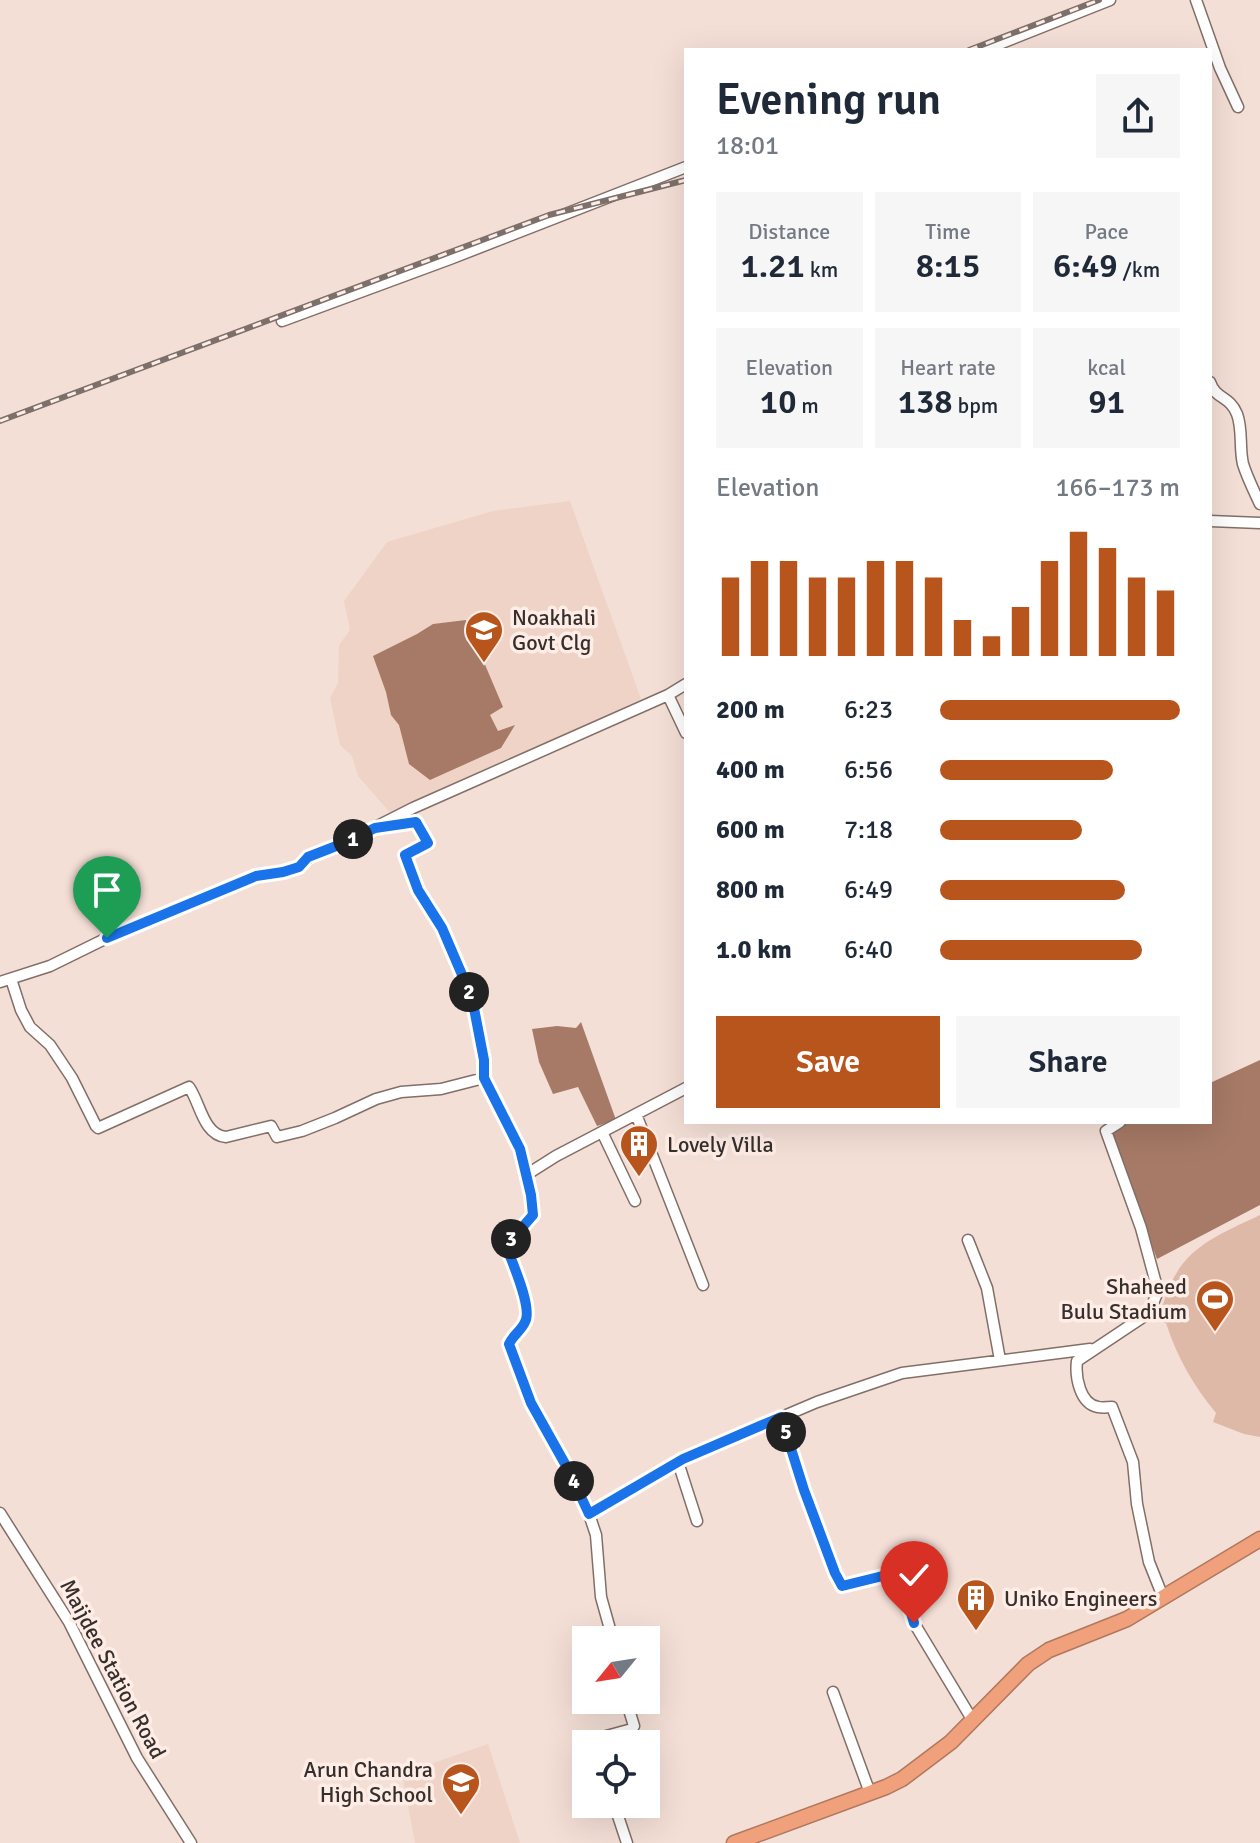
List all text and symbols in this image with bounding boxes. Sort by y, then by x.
text: Evening run [716,73,941,127]
button: share [1096,74,1180,158]
text: 18:01 [716,130,779,162]
text: Distance [748,218,830,245]
text: Time [925,218,971,245]
text: Pace [1085,218,1129,245]
text: 1.21 [740,245,805,287]
text: 8:15 [916,245,980,287]
text: 6:49 [1053,245,1118,287]
text: km [805,256,838,283]
text: /km [1118,256,1160,283]
text: Elevation [746,354,833,381]
text: Heart rate [900,354,996,381]
text: kcal [1087,354,1126,381]
text: 10 [760,381,797,423]
text: 138 [898,381,953,423]
text: 91 [1088,381,1125,423]
text: m [797,392,819,419]
text: bpm [953,392,998,419]
text: Elevation [716,472,820,504]
text: 166–173 m [1056,472,1180,504]
place label: Noakhali Govt Clg [512,604,596,656]
school or university icon: Noakhali Govt Clg [463,609,505,664]
text: 200 m [716,694,785,726]
text: 6:23 [844,694,893,726]
text: 400 m [716,754,785,786]
text: 6:56 [844,754,893,786]
text: 600 m [716,814,785,846]
text: 7:18 [844,814,893,846]
pin: 1 [333,819,373,859]
text: 1 [347,825,359,852]
pin [73,856,141,938]
icon: arrive [85,868,129,912]
text: 800 m [716,874,785,906]
text: 6:49 [844,874,893,906]
text: 1.0 km [716,934,792,966]
text: 6:40 [844,934,893,966]
pin: 2 [449,972,489,1012]
text: 2 [463,978,475,1005]
button: Save [716,1016,940,1108]
button: Share [956,1016,1180,1108]
building icon: Lovely Villa [618,1123,660,1178]
place label: Lovely Villa [667,1131,774,1158]
pin: 3 [491,1219,531,1259]
text: 3 [505,1225,517,1252]
place label: Shaheed Bulu Stadium [1060,1273,1187,1325]
sports icon: Shaheed Bulu Stadium [1194,1278,1236,1333]
pin: 5 [766,1412,806,1452]
text: 5 [780,1418,792,1445]
pin: 4 [554,1461,594,1501]
text: 4 [568,1467,580,1494]
pin [880,1541,948,1623]
icon: check [892,1553,936,1597]
street label: Maijdee Station Road [54,1575,172,1763]
building icon: Uniko Engineers [955,1577,997,1632]
place label: Uniko Engineers [1004,1585,1157,1612]
north arrow [572,1626,660,1714]
map controls [572,1626,660,1818]
button: locate [572,1730,660,1818]
place label: Arun Chandra High School [303,1756,433,1808]
school or university icon: Arun Chandra High School [440,1761,482,1816]

